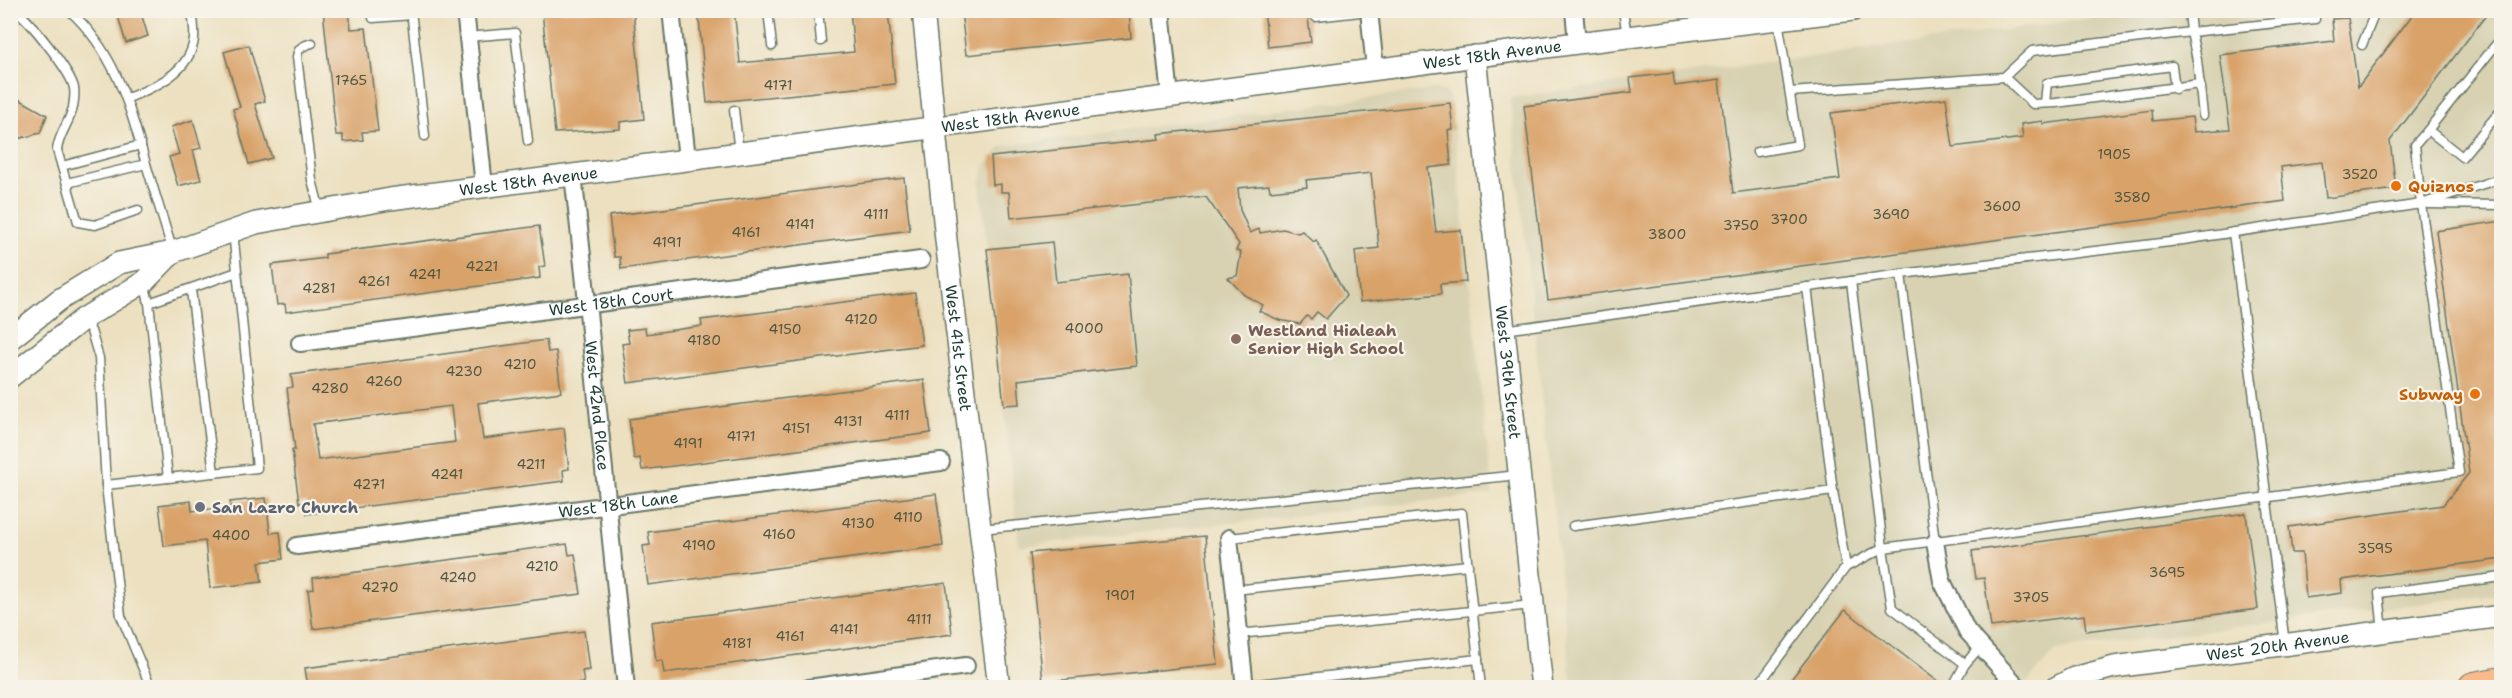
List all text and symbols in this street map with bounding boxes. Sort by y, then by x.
street label: West 18th Avenue [1422,35,1563,74]
house number: 1765 [335,71,367,89]
house number: 4171 [763,76,793,94]
street label: West 18th Avenue [940,98,1081,137]
house number: 1905 [2097,145,2131,163]
street label: West 18th Avenue [458,162,599,201]
house number: 3520 [2342,165,2378,183]
place label: Quiznos [2408,176,2474,197]
marker: Quiznos [2389,179,2403,193]
house number: 3580 [2114,188,2150,206]
house number: 3600 [1983,197,2021,215]
house number: 4111 [863,205,889,223]
house number: 3690 [1872,205,1910,223]
house number: 3700 [1770,210,1808,228]
house number: 4141 [785,215,815,233]
house number: 3750 [1723,216,1759,234]
house number: 4161 [731,223,761,241]
house number: 3800 [1648,225,1686,243]
house number: 4191 [652,233,682,251]
house number: 4221 [466,257,498,275]
house number: 4241 [409,265,441,283]
house number: 4261 [358,272,390,290]
house number: 4281 [302,279,336,297]
street label: West 18th Court [548,283,675,321]
street label: West 41st Street [940,284,976,413]
street label: West 39th Street [1491,304,1526,440]
house number: 4120 [844,310,878,328]
house number: 4000 [1065,319,1103,337]
house number: 4150 [769,320,801,338]
place label: Westland Hialeah Senior High School [1248,320,1404,359]
house number: 4180 [687,331,721,349]
marker: Westland Hialeah Senior High School [1229,332,1243,346]
street label: West 42nd Place [580,340,614,472]
house number: 4210 [503,355,537,373]
house number: 4230 [445,362,483,380]
house number: 4260 [365,372,403,390]
house number: 4280 [311,379,349,397]
place label: Subway [2399,384,2463,405]
marker: Subway [2468,387,2482,401]
house number: 4111 [884,406,910,424]
house number: 4131 [833,412,863,430]
house number: 4151 [782,419,810,437]
house number: 4171 [726,427,756,445]
house number: 4191 [673,434,703,452]
house number: 4211 [516,455,546,473]
house number: 4241 [431,465,463,483]
house number: 4271 [353,475,385,493]
street label: West 18th Lane [557,486,680,523]
place label: San Lazro Church [212,497,358,518]
marker: San Lazro Church [193,500,207,514]
house number: 4110 [893,508,923,526]
house number: 4130 [841,514,875,532]
house number: 4160 [762,525,796,543]
house number: 4400 [212,526,250,544]
house number: 4190 [682,536,716,554]
house number: 3595 [2357,539,2393,557]
house number: 4210 [525,557,559,575]
house number: 3695 [2149,563,2185,581]
house number: 4240 [439,568,477,586]
house number: 4270 [362,578,398,596]
house number: 1901 [1105,586,1135,604]
house number: 3705 [2013,588,2049,606]
house number: 4111 [906,610,932,628]
house number: 4141 [829,620,859,638]
street label: West 20th Avenue [2205,626,2351,666]
house number: 4161 [775,627,805,645]
house number: 4181 [722,634,752,652]

